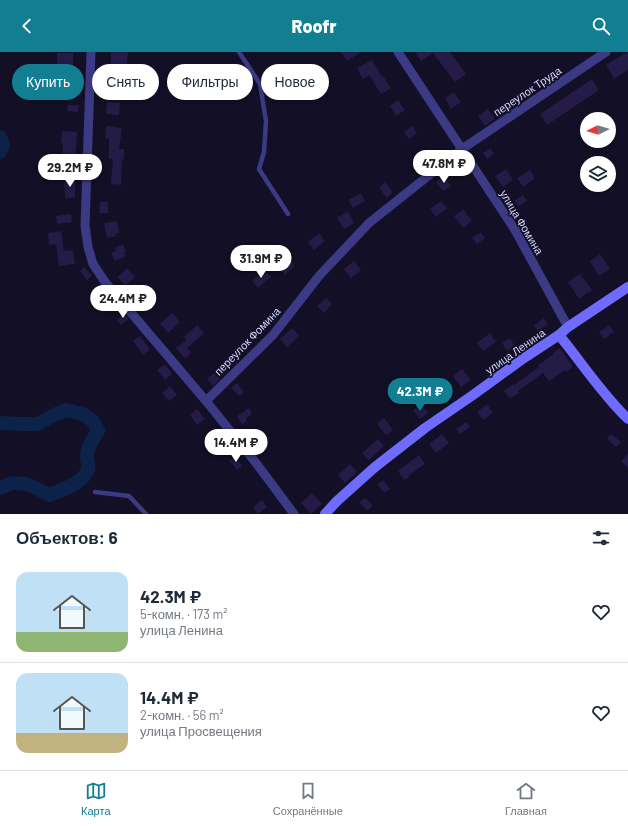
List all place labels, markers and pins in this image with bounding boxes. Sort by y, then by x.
pin: 47.8M ₽ [407,150,481,184]
pin: 29.2M ₽ [33,154,107,188]
pin: 31.9M ₽ [224,245,298,279]
pin: 24.4M ₽ [86,285,160,319]
pin: 42.3M ₽ [383,378,457,412]
pin: 14.4M ₽ [199,429,273,463]

